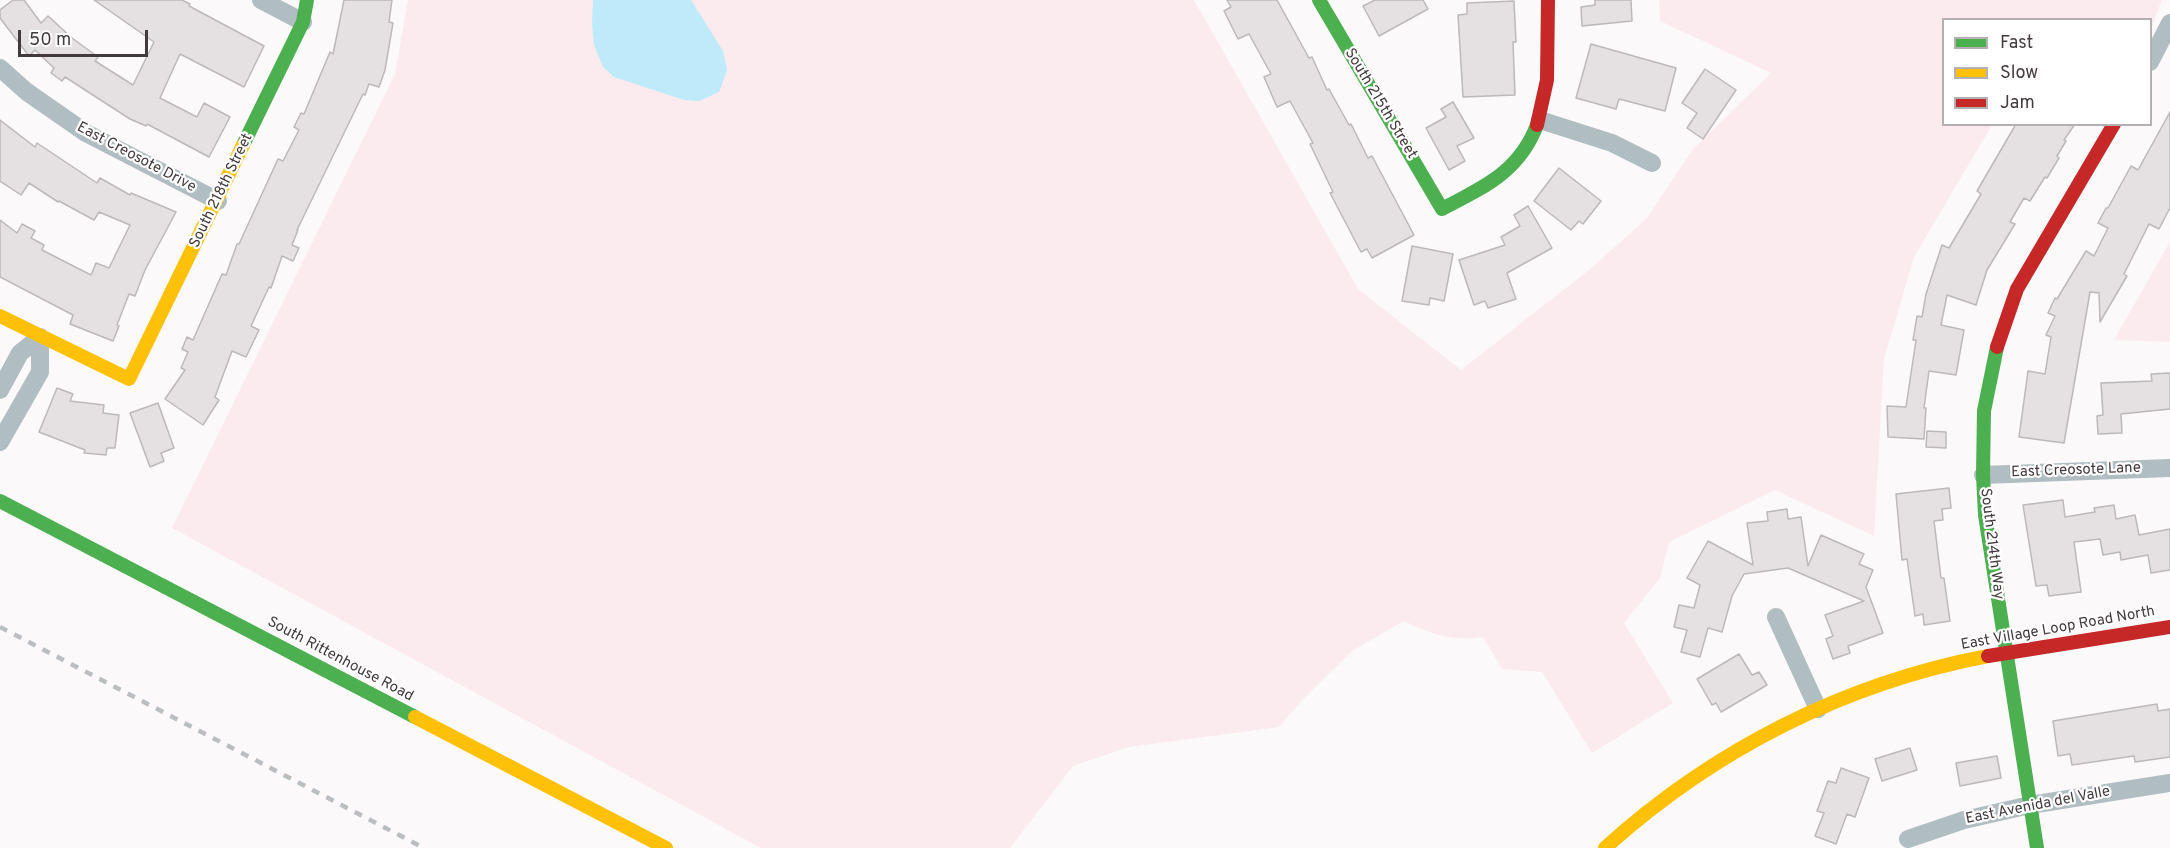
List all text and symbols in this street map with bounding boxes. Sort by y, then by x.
scale bar [21,18,152,56]
legend [1942,18,2152,126]
text: 50 m [29,29,71,52]
text: Fast [2000,32,2033,55]
street label: South 215th Street [1340,46,1420,162]
text: Slow [2000,62,2038,85]
text: Jam [2000,92,2035,115]
street label: East Creosote Drive [73,119,199,197]
street label: South 218th Street [186,131,258,251]
street label: East Creosote Lane [2011,460,2141,482]
street label: South 214th Way [1975,487,2007,601]
street label: East Village Loop Road North [1960,603,2156,655]
street label: South Rittenhouse Road [264,614,416,706]
street label: East Avenida del Valle [1964,783,2112,829]

